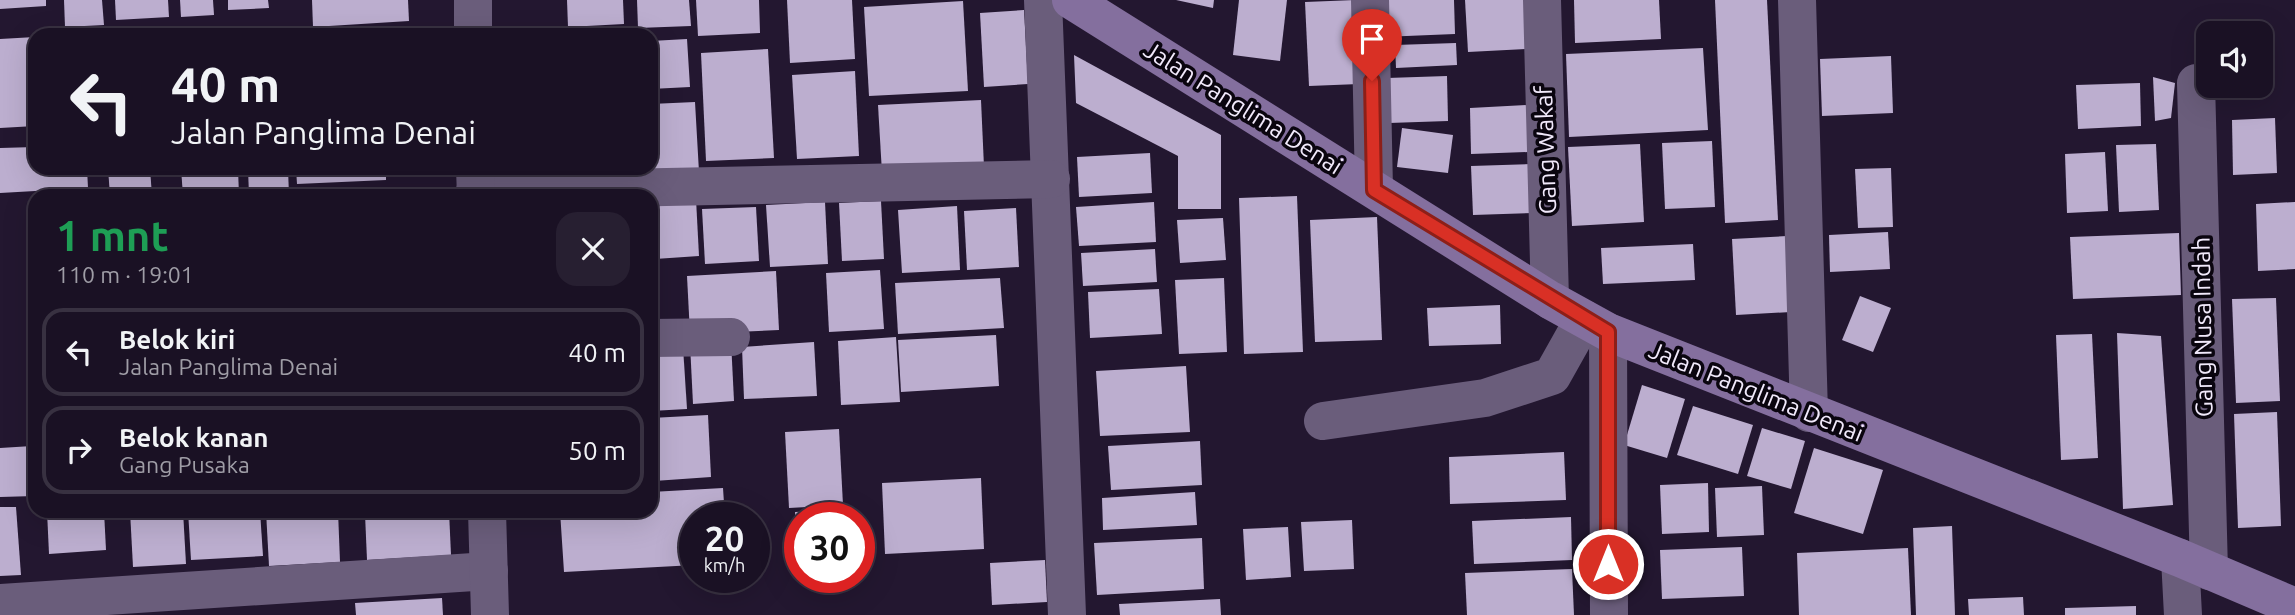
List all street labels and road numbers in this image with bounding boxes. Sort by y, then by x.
street label: Jalan Panglima Denai [1139,36,1347,180]
street label: Gang Wakaf [1530,84,1561,215]
street label: Gang Nusa Indah [2187,237,2218,417]
street label: Jalan Panglima Denai [1645,336,1867,447]

